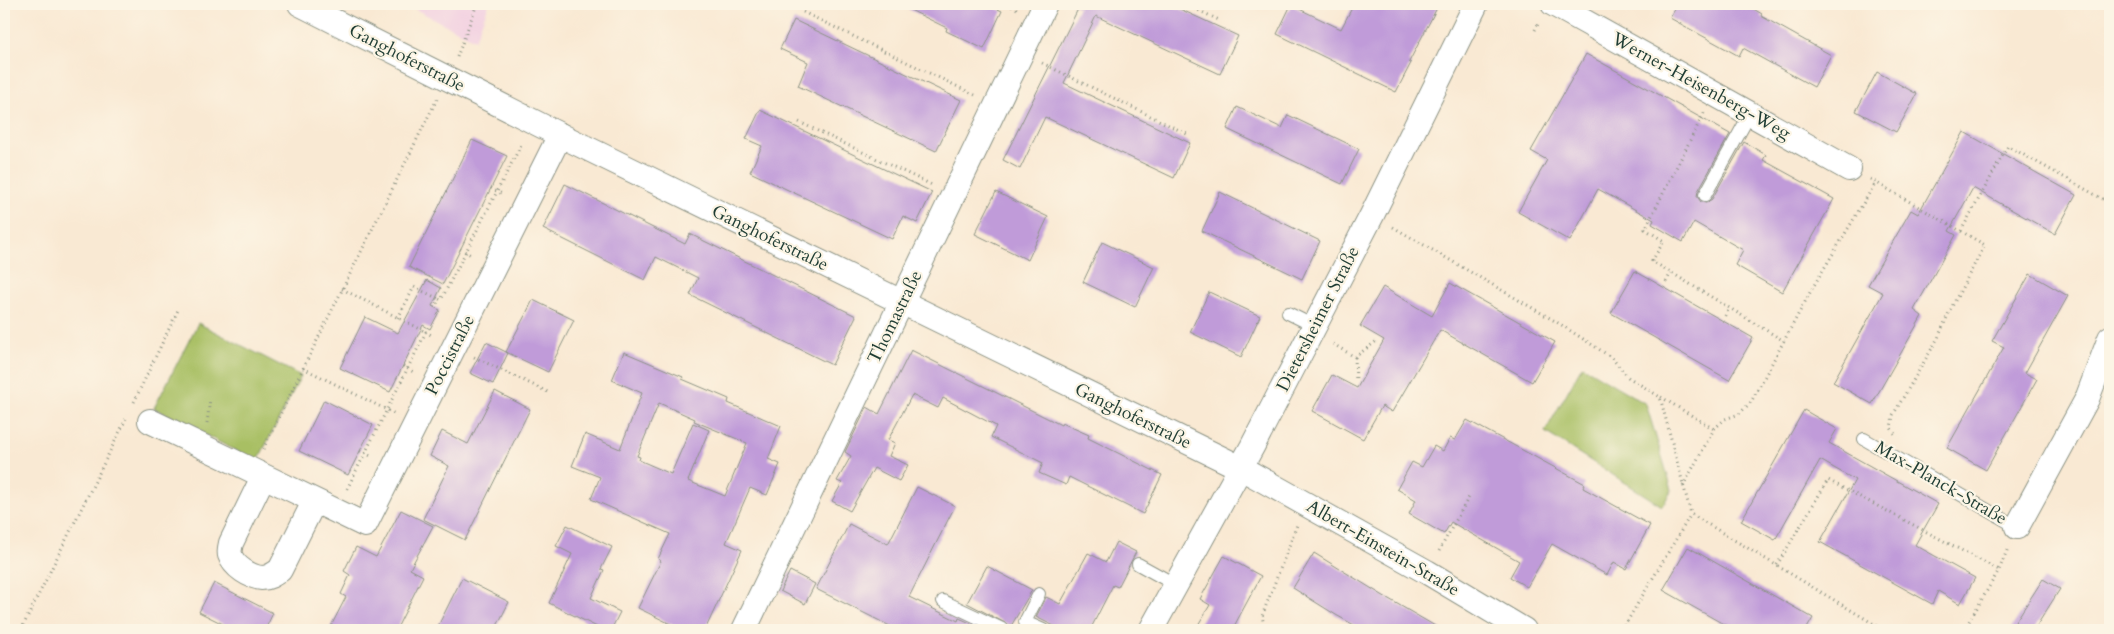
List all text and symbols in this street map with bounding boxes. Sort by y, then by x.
street label: Ganghoferstraße [345,18,469,98]
street label: Werner-Heisenberg-Weg [1606,26,1796,146]
street label: Ganghoferstraße [707,199,833,277]
street label: Dietersheimer Straße [1271,242,1365,396]
street label: Thomastraße [862,266,928,368]
street label: Poccistraße [419,311,481,399]
street label: Ganghoferstraße [1070,377,1196,455]
street label: Max-Planck-Straße [1870,435,2012,531]
street label: Albert-Einstein-Straße [1302,494,1464,602]

